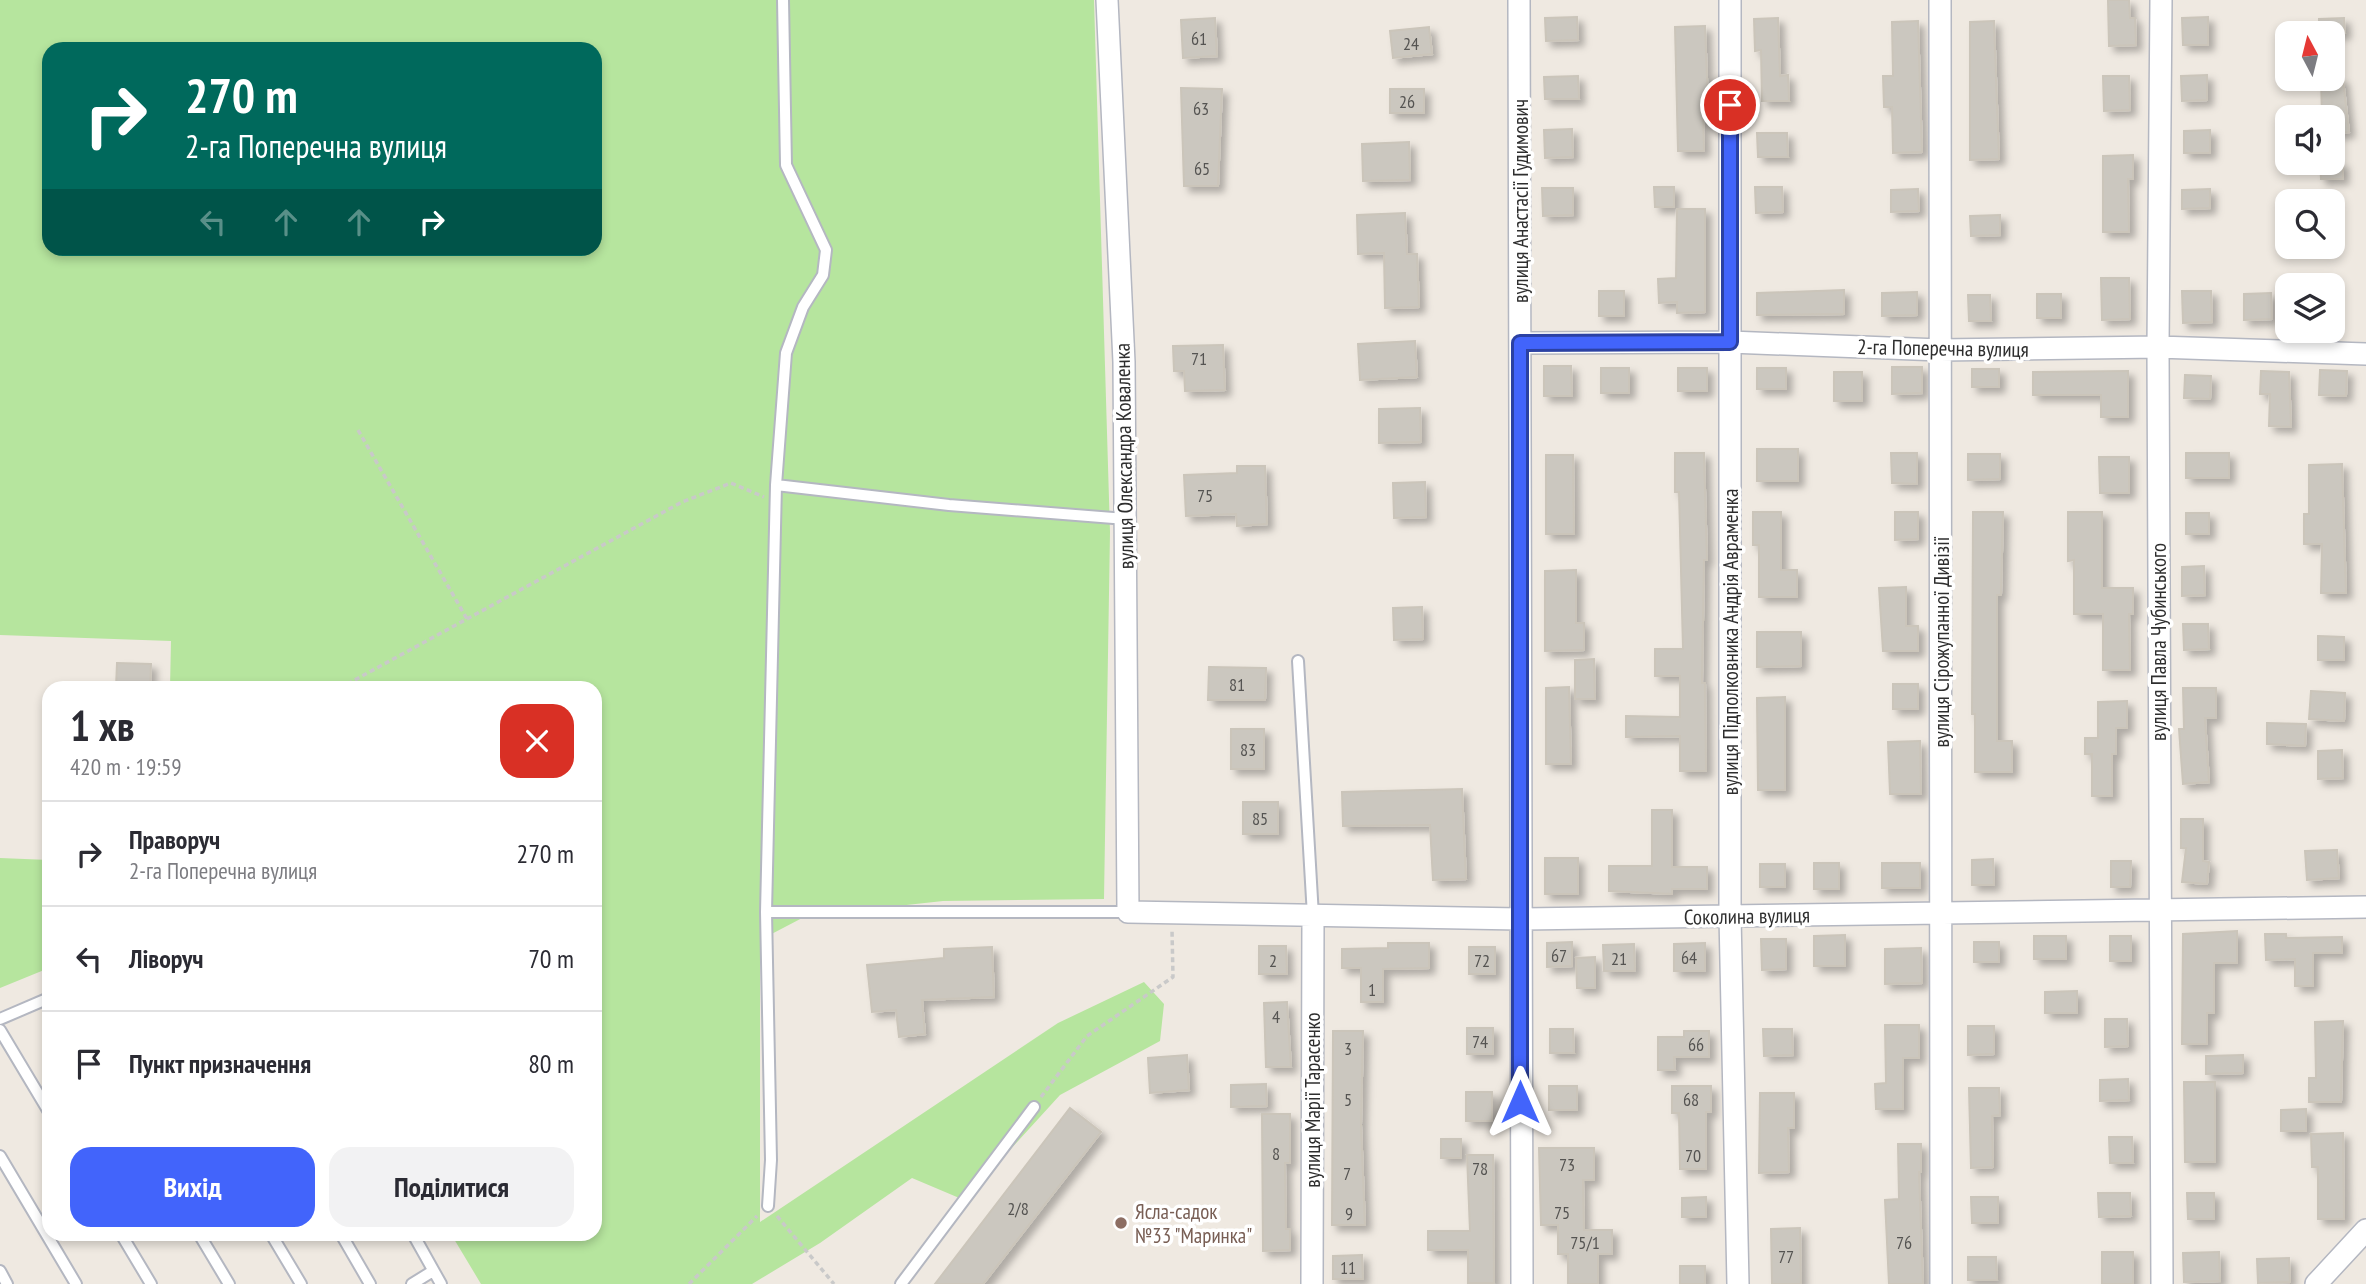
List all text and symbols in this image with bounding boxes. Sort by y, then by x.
north arrow [2275,21,2345,91]
map controls [2275,21,2345,343]
house number: 61 [1191,27,1207,50]
house number: 24 [1403,32,1419,55]
text: 270 m [185,63,298,127]
icon: right [70,70,161,161]
pin [1700,75,1760,135]
icon: arrive [1711,86,1749,124]
house number: 26 [1399,90,1415,113]
house number: 63 [1193,97,1209,120]
street label: вулиця Анастасії Гудимович [1507,99,1534,303]
button: sound [2275,105,2345,175]
text: 2-га Поперечна вулиця [185,125,447,167]
house number: 65 [1194,157,1210,180]
button: search [2275,189,2345,259]
icon: left [194,203,232,241]
icon: ahead [267,203,305,241]
icon: ahead [340,203,378,241]
icon: right [413,203,451,241]
button: layers [2275,273,2345,343]
street label: 2-га Поперечна вулиця [1857,333,2029,363]
street label: вулиця Олександра Коваленка [1109,343,1139,569]
house number: 71 [1191,347,1207,370]
house number: 75 [1197,484,1213,507]
street label: вулиця Підполковника Андрія Авраменка [1717,489,1744,795]
street label: вулиця Сірожупанної Дивізії [1928,536,1955,748]
street label: вулиця Павла Чубинського [2145,543,2172,741]
house number: 81 [1229,673,1245,696]
text: 1 хв [70,698,135,753]
button: close [500,704,574,778]
house number: 83 [1240,738,1256,761]
text: 420 m · 19:59 [70,752,182,781]
house number: 85 [1252,807,1268,830]
text: Праворуч [129,823,220,856]
icon: right [70,835,108,873]
text: 270 m [516,837,574,870]
text: 2-га Поперечна вулиця [129,856,317,885]
street label: Соколина вулиця [1684,901,1810,931]
icon: left [70,940,108,978]
text: Ліворуч [129,942,203,975]
text: 70 m [528,942,574,975]
house number: 67 [1551,944,1567,967]
house number: 64 [1681,946,1697,969]
house number: 21 [1611,947,1627,970]
house number: 2 [1269,949,1277,972]
house number: 72 [1474,949,1490,972]
house number: 1 [1368,978,1376,1001]
house number: 4 [1272,1005,1280,1028]
street label: вулиця Марії Тарасенко [1299,1012,1326,1188]
house number: 74 [1472,1030,1488,1053]
house number: 66 [1688,1033,1704,1056]
house number: 3 [1344,1037,1352,1060]
icon: arrive [70,1045,108,1083]
text: Пункт призначення [129,1047,311,1080]
text: 80 m [528,1047,574,1080]
position arrow [1483,1065,1557,1139]
house number: 5 [1344,1088,1352,1111]
house number: 68 [1683,1088,1699,1111]
house number: 8 [1272,1142,1280,1165]
house number: 70 [1685,1144,1701,1167]
button: Вихід [70,1147,315,1227]
button: Поділитися [329,1147,574,1227]
house number: 73 [1559,1153,1575,1176]
house number: 78 [1472,1157,1488,1180]
house number: 7 [1343,1162,1351,1185]
house number: 2/8 [1007,1197,1029,1220]
place label: Ясла-садок №33 "Маринка" [1135,1198,1252,1249]
house number: 75 [1554,1201,1570,1224]
house number: 9 [1345,1202,1353,1225]
marker: Ясла-садок №33 "Маринка" [1113,1215,1129,1231]
house number: 75/1 [1570,1231,1600,1254]
house number: 76 [1896,1231,1912,1254]
house number: 77 [1778,1245,1794,1268]
house number: 11 [1340,1256,1356,1279]

